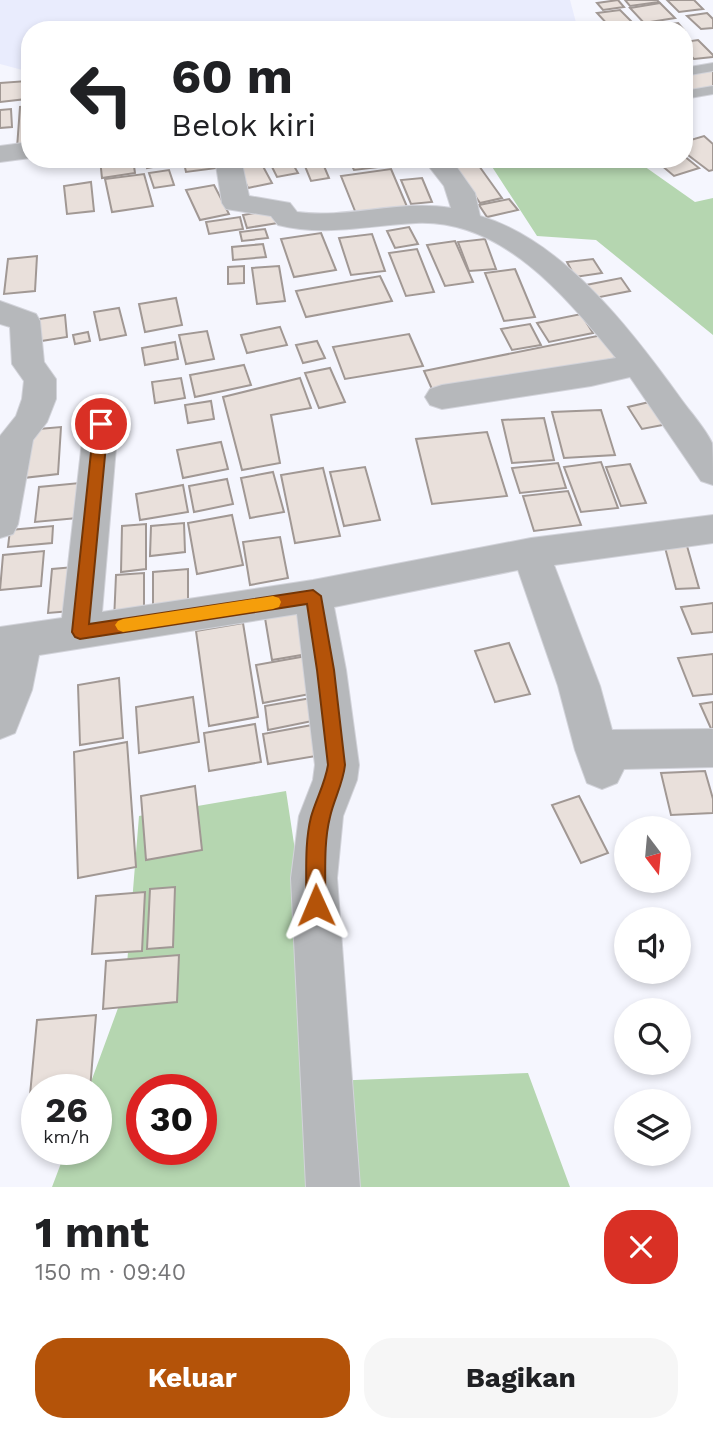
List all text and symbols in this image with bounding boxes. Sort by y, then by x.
text: 60 m [171,47,293,105]
icon: left [56,49,147,140]
text: Belok kiri [171,106,316,144]
pin [71,394,131,454]
icon: arrive [82,405,120,443]
north arrow [614,816,691,892]
map controls [614,816,691,1166]
position arrow [279,868,353,942]
button: sound [614,907,691,984]
button: search [614,998,691,1075]
speed limit sign: 30 [126,1074,217,1165]
text: 26 [45,1089,88,1131]
button: layers [614,1089,691,1166]
text: km/h [43,1126,90,1147]
text: 1 mnt [35,1208,149,1257]
button: close [604,1210,678,1284]
text: 150 m · 09:40 [35,1259,186,1286]
button: Keluar [35,1338,350,1418]
button: Bagikan [364,1338,678,1418]

